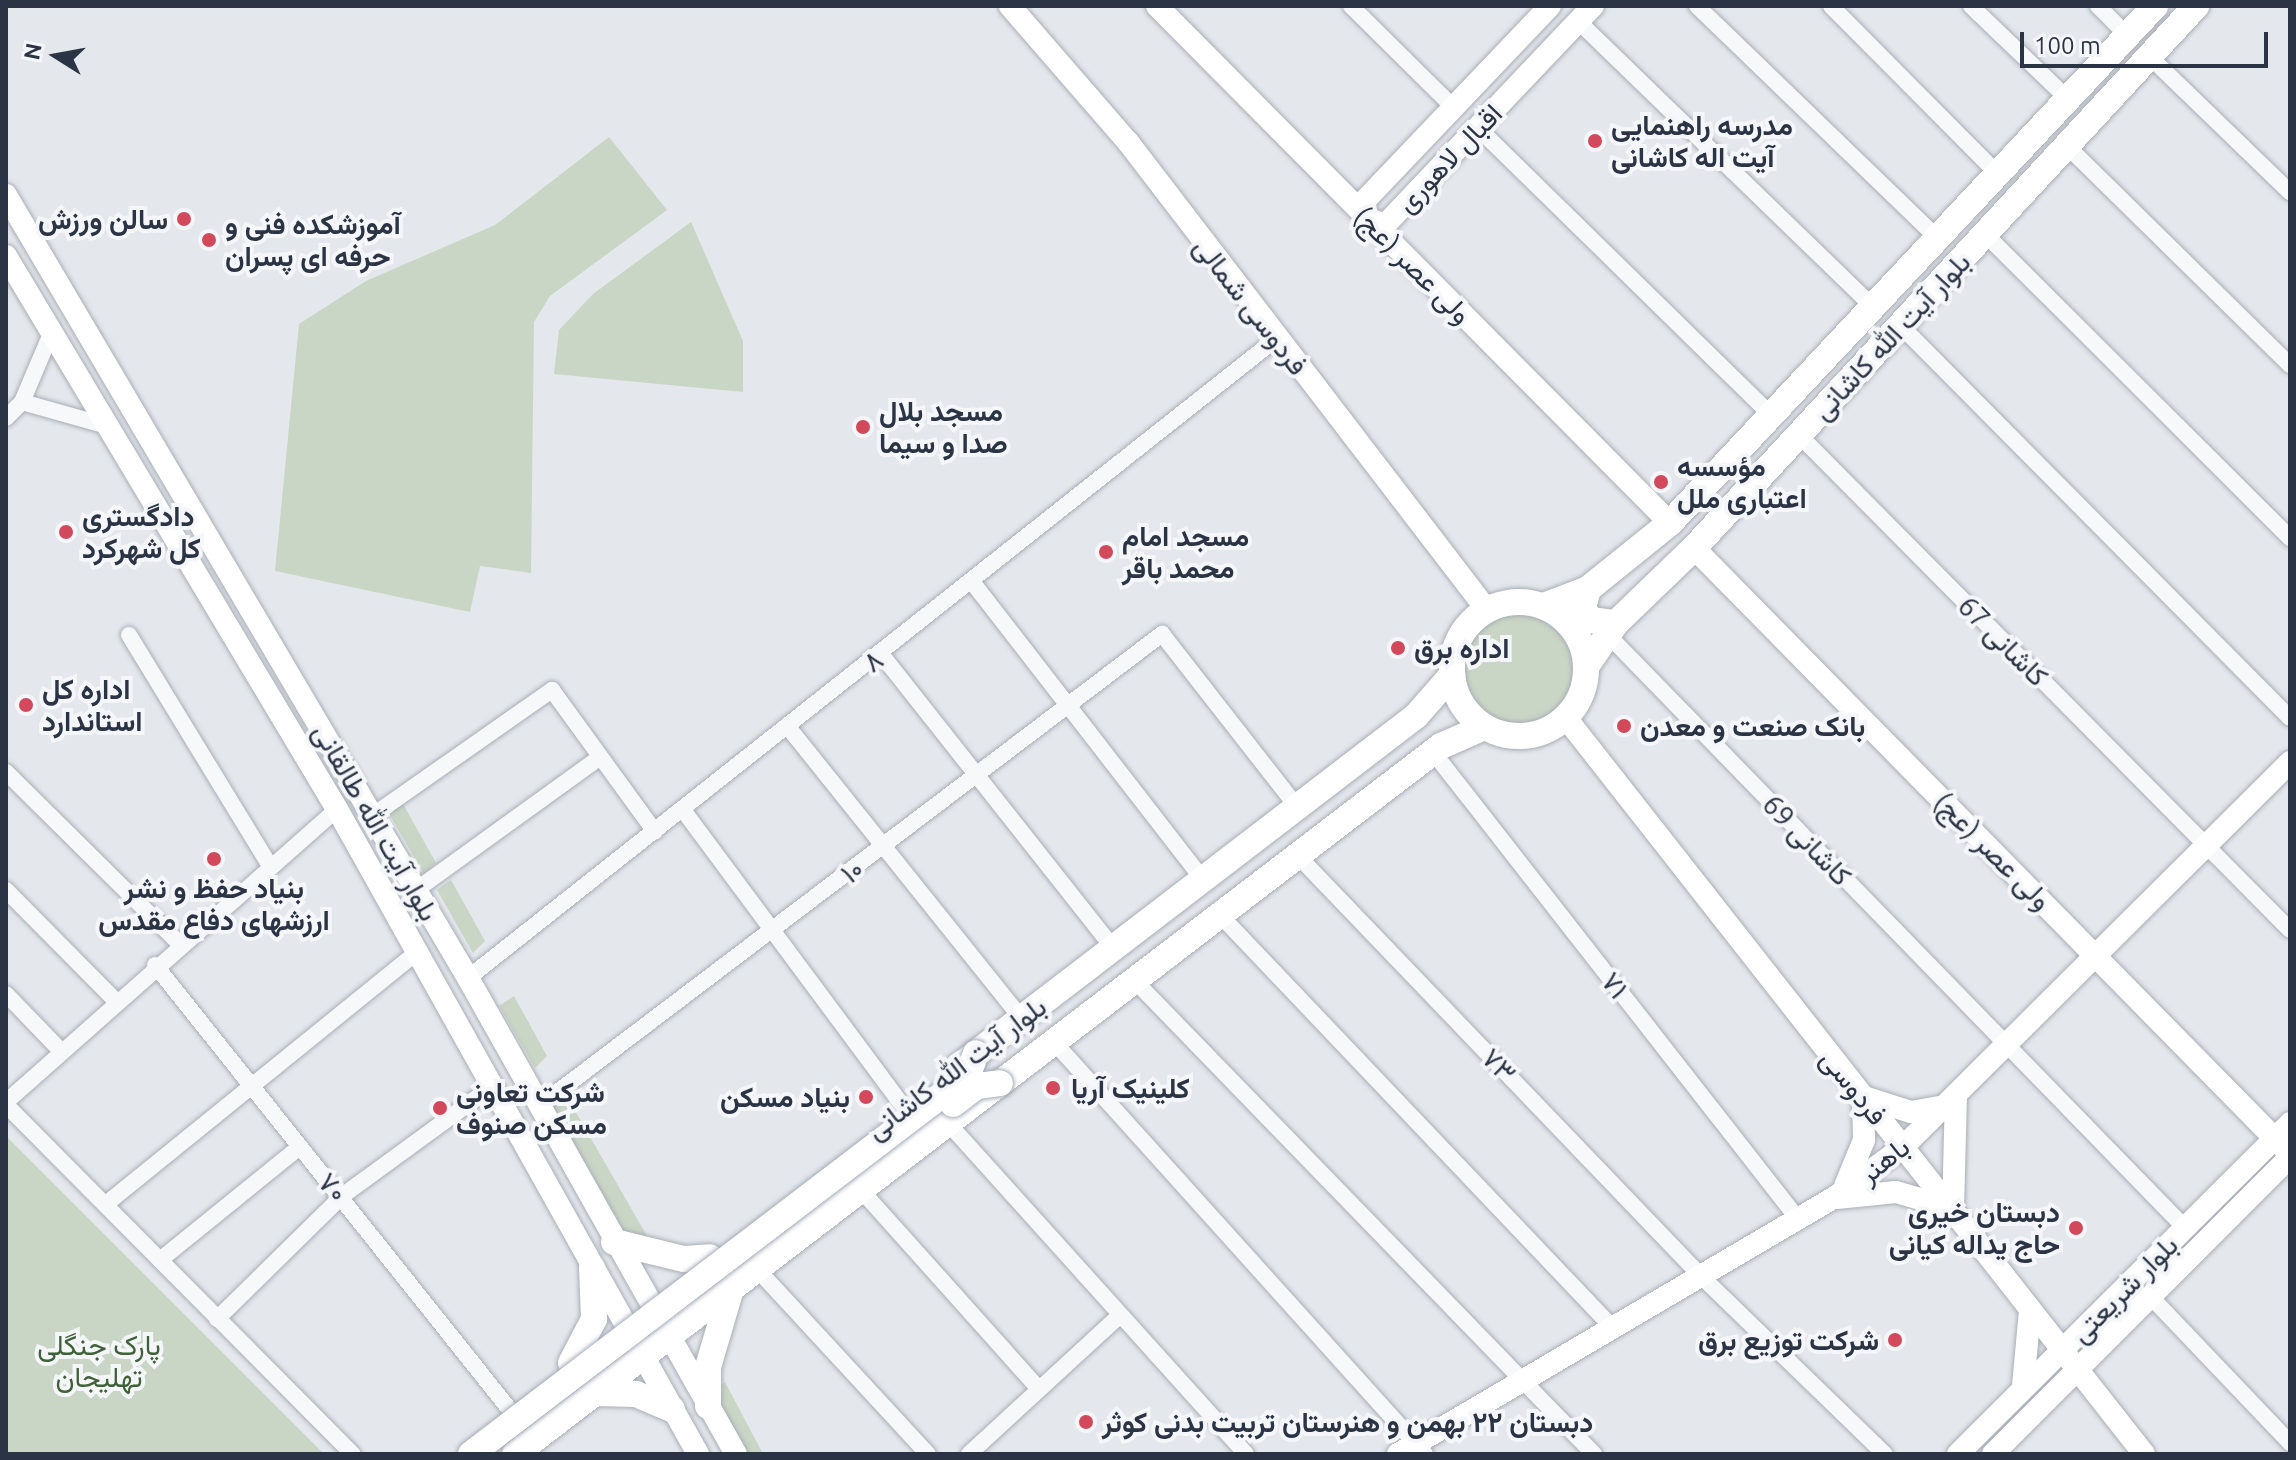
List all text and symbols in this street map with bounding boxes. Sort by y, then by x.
north arrow [16,16,96,96]
scale bar [2024,16,2272,66]
text: 100 m [2034,32,2101,59]
text: N [18,41,46,62]
street label: اقبال لاهوری [1389,97,1509,219]
place label: مدرسه راهنمایی آیت اله کاشانی [1611,108,1793,174]
marker: مدرسه راهنمایی آیت اله کاشانی [1586,132,1604,150]
street label: ولی عصر (عج) [1347,199,1479,331]
place label: سالن ورزش [38,202,168,236]
place label: آموزشکده فنی و حرفه ای پسران [225,207,401,273]
marker: سالن ورزش [175,210,193,228]
street label: فردوسی شمالی [1187,230,1315,382]
marker: آموزشکده فنی و حرفه ای پسران [200,231,218,249]
street label: بلوار آیت الله کاشانی [1805,245,1977,427]
place label: مسجد بلال صدا و سیما [879,394,1008,460]
marker: مسجد بلال صدا و سیما [854,418,872,436]
place label: مؤسسه اعتباری ملل [1677,449,1807,515]
marker: مؤسسه اعتباری ملل [1652,473,1670,491]
place label: دادگستری کل شهرکرد [82,499,201,565]
place label: مسجد امام محمد باقر [1122,519,1249,585]
marker: دادگستری کل شهرکرد [57,523,75,541]
marker: مسجد امام محمد باقر [1097,543,1115,561]
street label: کاشانی 67 [1951,589,2055,693]
place label: اداره برق [1414,631,1509,665]
marker: اداره برق [1389,639,1407,657]
street label: ۸ [856,643,890,679]
place label: اداره کل استاندارد [42,672,143,738]
marker: اداره کل استاندارد [17,696,35,714]
place label: بانک صنعت و معدن [1640,709,1865,743]
street label: بلوار آیت الله طالقانی [306,717,446,927]
marker: بانک صنعت و معدن [1615,717,1633,735]
street label: ولی عصر (عج) [1927,785,2059,917]
street label: کاشانی 69 [1756,788,1858,892]
marker: بنیاد حفظ و نشر ارزشهای دفاع مقدس [205,850,223,868]
street label: ۱۰ [834,852,870,890]
place label: بنیاد حفظ و نشر ارزشهای دفاع مقدس [98,871,330,937]
street label: ۷۱ [1594,965,1636,1005]
street label: بلوار آیت الله کاشانی [859,989,1053,1147]
street label: ۷۳ [1475,1041,1523,1089]
street label: فردوسی [1813,1042,1895,1132]
place label: کلینیک آریا [1071,1071,1190,1105]
place label: شرکت تعاونی مسکن صنوف [456,1075,607,1141]
marker: کلینیک آریا [1042,1077,1064,1099]
place label: بنیاد مسکن [720,1080,850,1114]
marker: بنیاد مسکن [857,1088,875,1106]
marker: شرکت تعاونی مسکن صنوف [431,1099,449,1117]
street label: باهنر [1852,1130,1916,1190]
street label: ۷۰ [311,1165,355,1209]
place label: دبستان خیری حاج یداله کیانی [1889,1195,2060,1261]
marker: دبستان خیری حاج یداله کیانی [2067,1219,2085,1237]
street label: بلوار شریعتی [2063,1228,2185,1350]
place label: شرکت توزیع برق [1698,1323,1879,1357]
park label: پارک جنگلی تهلیجان [37,1328,161,1394]
marker: شرکت توزیع برق [1886,1331,1904,1349]
place label: دبستان ۲۲ بهمن و هنرستان تربیت بدنی کوثر [1102,1405,1593,1439]
marker: دبستان ۲۲ بهمن و هنرستان تربیت بدنی کوثر [1077,1413,1095,1431]

